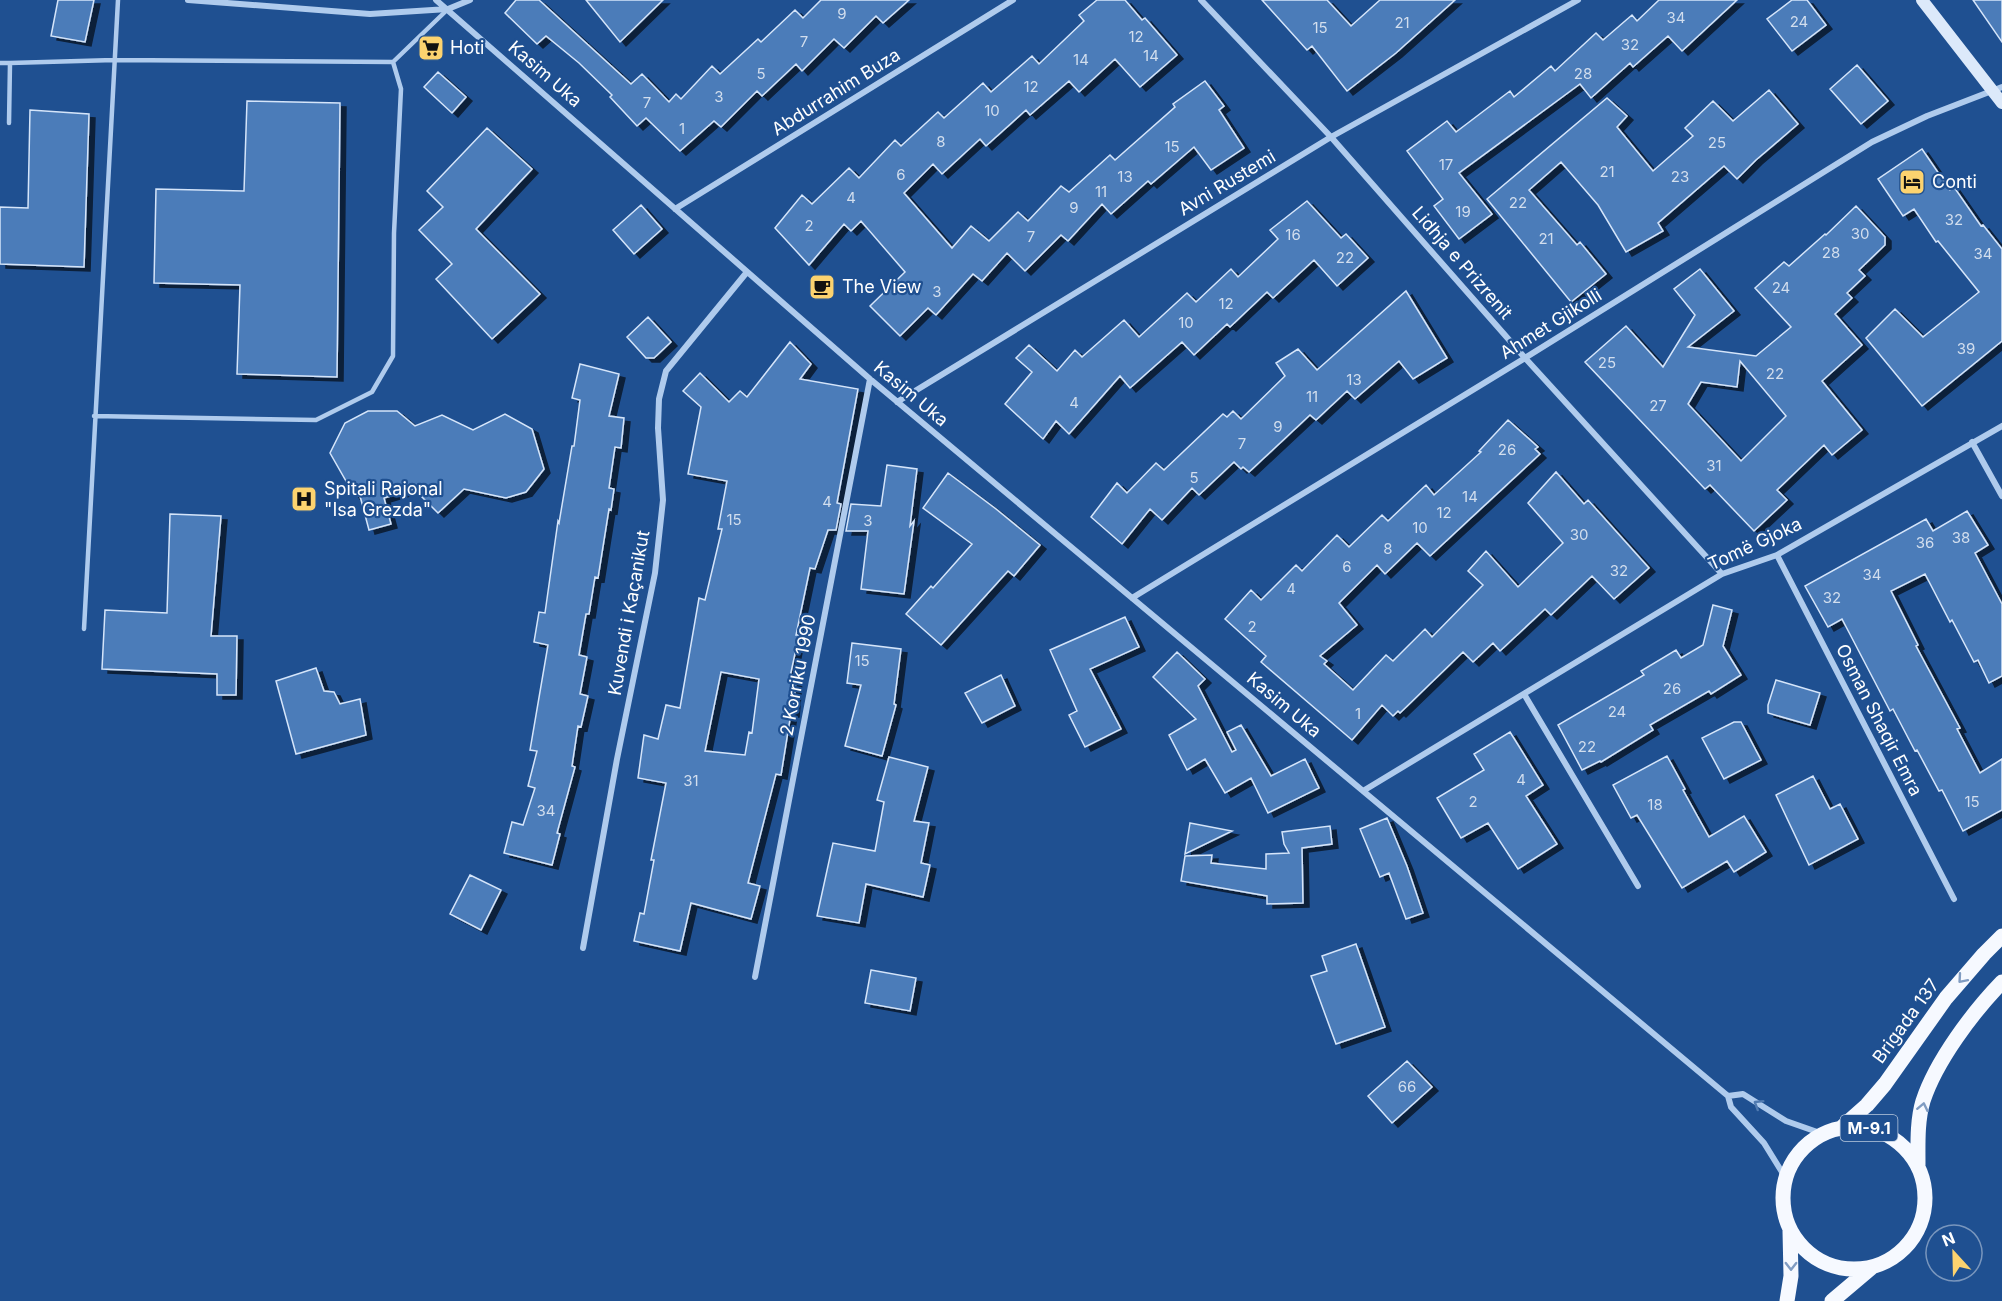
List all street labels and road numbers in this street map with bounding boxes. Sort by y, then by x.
street label: Kasim Uka [504,36,586,111]
street label: Abdurrahim Buza [768,44,904,140]
street label: Avni Rustemi [1174,145,1279,220]
street label: Lidhja e Prizrenit [1408,202,1517,323]
street label: Ahmet Gjikolli [1496,284,1605,363]
street label: Kasim Uka [870,357,953,431]
street label: Tomë Gjoka [1705,513,1805,574]
street label: Kuvendi i Kaçanikut [604,529,653,697]
street label: 2 Korriku 1990 [775,612,820,737]
street label: Osman Shaqir Emra [1832,640,1927,799]
street label: Kasim Uka [1243,668,1326,742]
street label: Brigada 137 [1868,974,1943,1067]
road number: M-9.1 [1840,1115,1898,1141]

